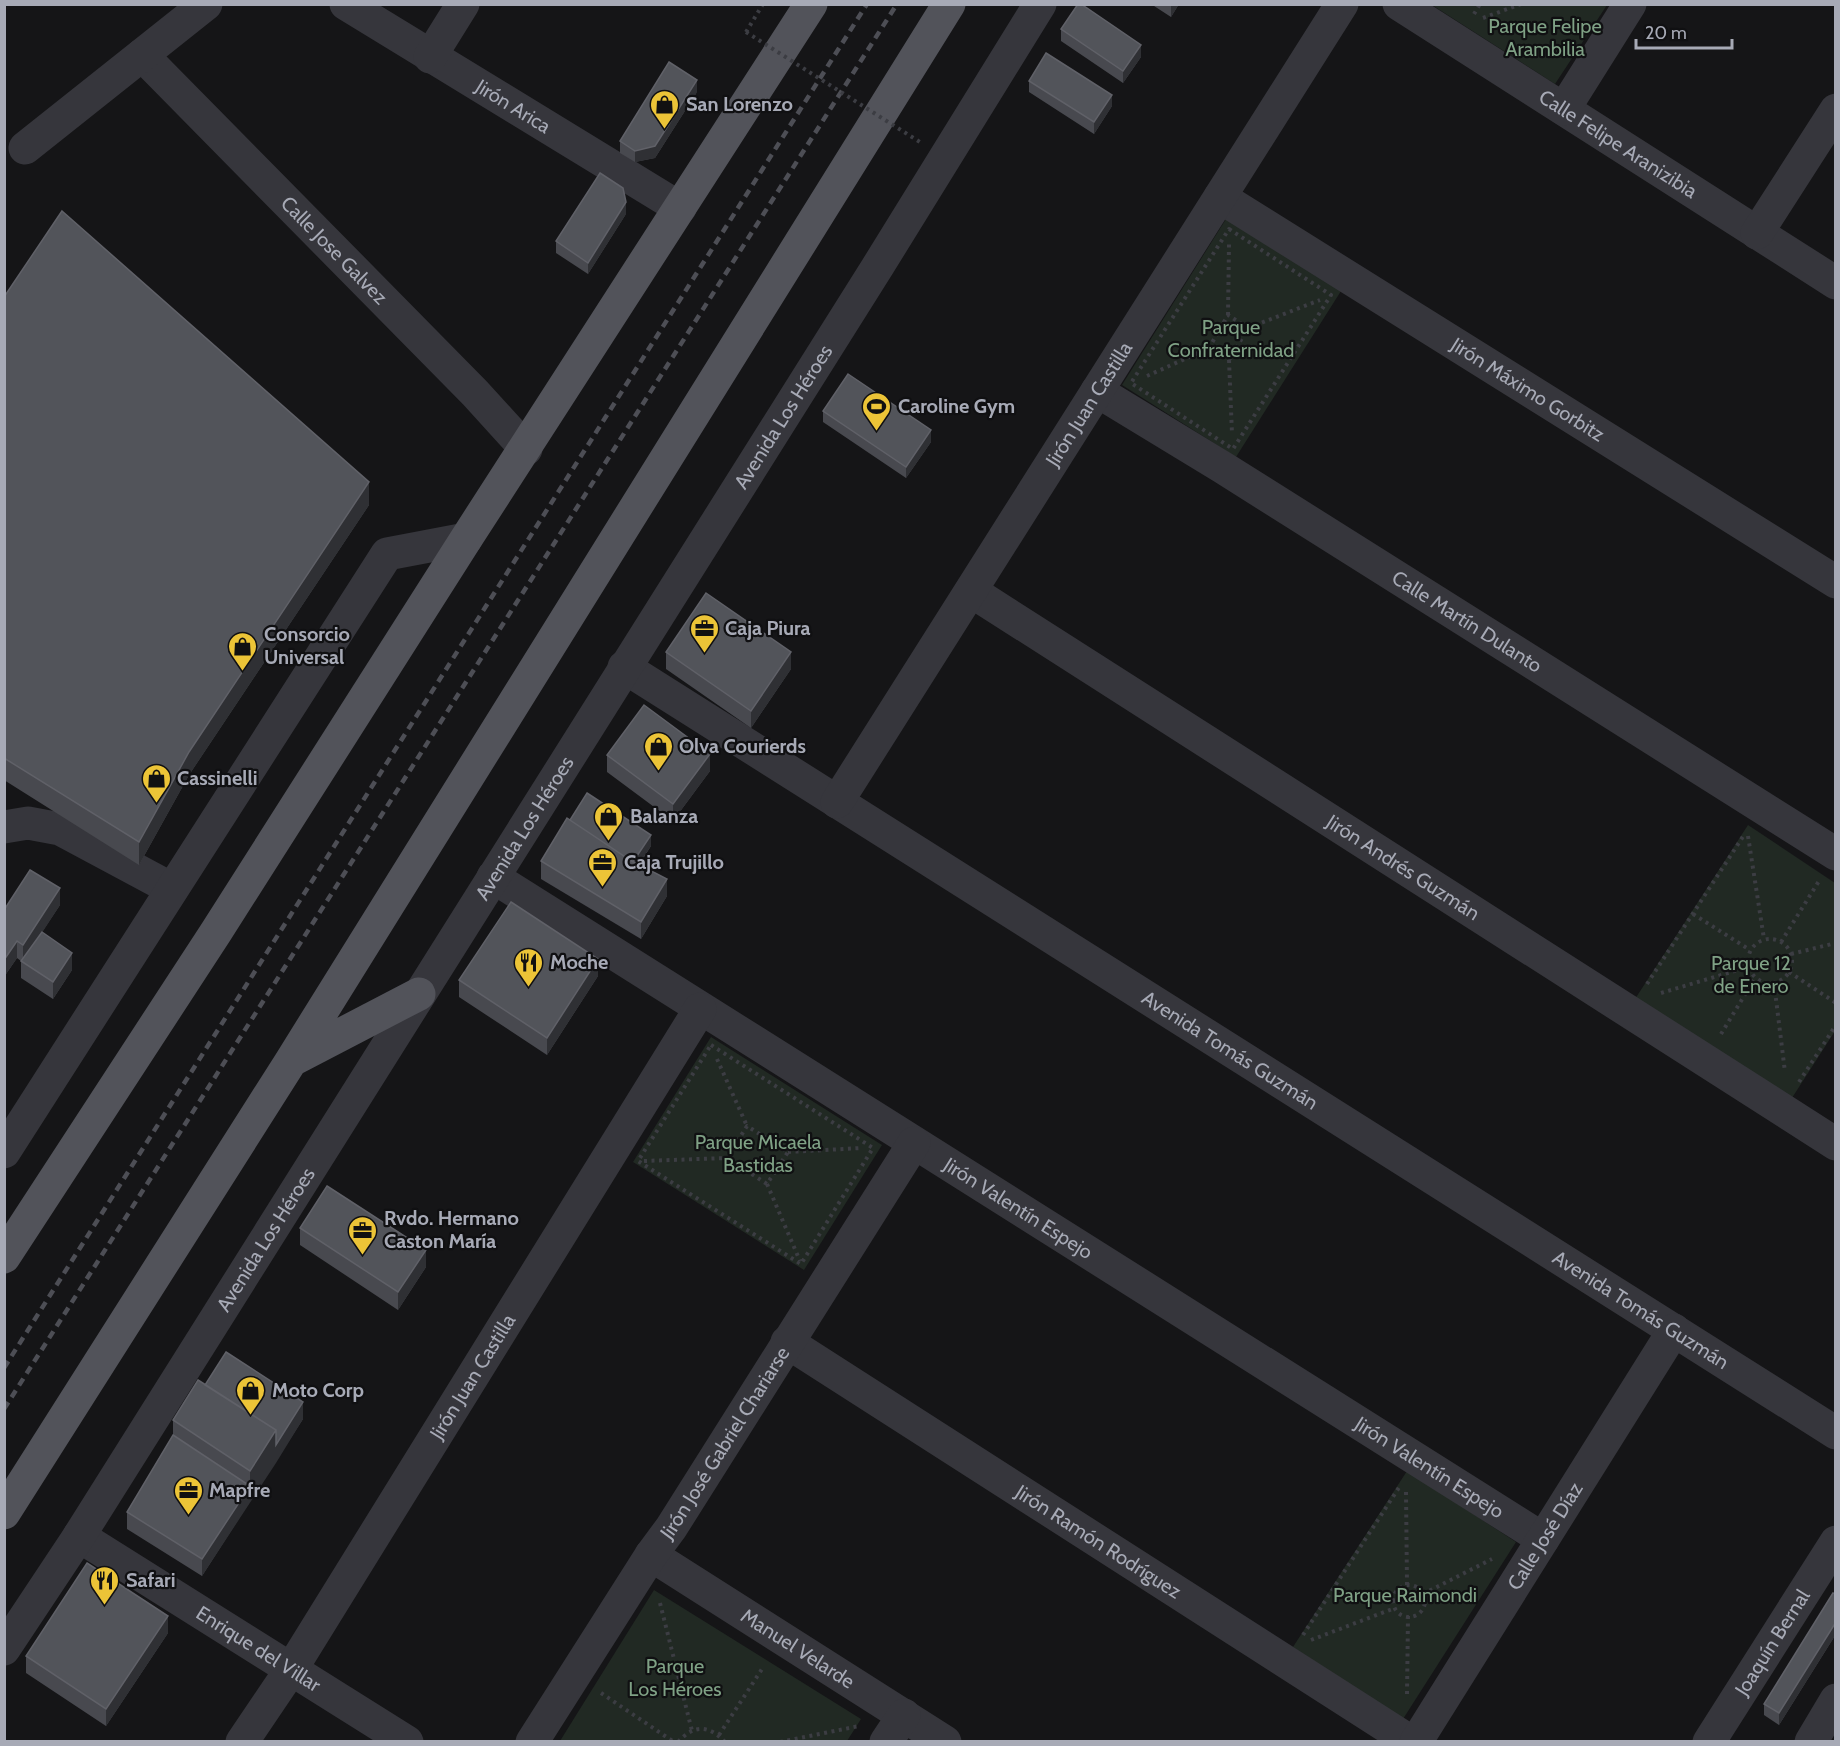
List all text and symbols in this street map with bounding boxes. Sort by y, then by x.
scale bar [1636,12,1732,50]
park label: Parque Felipe Arambilia [1488,14,1602,61]
text: 20 m [1645,22,1687,44]
street label: Jirón Arica [471,74,555,138]
street label: Calle Felipe Aranizibia [1535,85,1702,203]
shop icon: San Lorenzo [649,88,681,130]
place label: San Lorenzo [686,92,793,116]
street label: Calle Jose Galvez [276,191,393,309]
park label: Parque Confraternidad [1168,315,1294,362]
street label: Jirón Máximo Gorbitz [1446,332,1609,446]
street label: Jirón Juan Castilla [1040,337,1137,472]
street label: Avenida Los Héroes [729,340,837,493]
sports icon: Caroline Gym [861,390,893,432]
place label: Caroline Gym [898,394,1015,418]
street label: Calle Martín Dulanto [1388,565,1547,678]
office icon: Caja Piura [688,612,720,654]
place label: Caja Piura [725,616,811,640]
place label: Consorcio Universal [264,622,350,669]
shop icon: Consorcio Universal [227,630,259,672]
shop icon: Olva Courierds [642,730,674,772]
place label: Olva Courierds [679,734,806,758]
street label: Avenida Los Héroes [470,752,579,905]
shop icon: Cassinelli [140,762,172,804]
place label: Cassinelli [177,766,258,790]
shop icon: Balanza [593,800,625,842]
place label: Balanza [630,804,698,828]
street label: Jirón Andrés Guzmán [1321,809,1484,925]
office icon: Caja Trujillo [587,846,619,888]
place label: Caja Trujillo [624,850,724,874]
restaurant icon: Moche [513,946,545,988]
place label: Moche [550,950,608,974]
park label: Parque 12 de Enero [1711,951,1791,998]
street label: Avenida Tomás Guzmán [1138,985,1323,1115]
park label: Parque Micaela Bastidas [695,1130,822,1177]
street label: Jirón Valentín Espejo [939,1152,1097,1264]
street label: Avenida Los Héroes [211,1163,320,1316]
place label: Rvdo. Hermano Caston María [384,1206,519,1253]
office icon: Rvdo. Hermano Caston María [347,1214,379,1256]
street label: Avenida Tomás Guzmán [1548,1245,1733,1374]
street label: Jirón Juan Castilla [424,1309,520,1445]
street label: Jirón José Gabriel Chariarse [654,1342,794,1545]
shop icon: Moto Corp [235,1374,267,1416]
place label: Moto Corp [272,1378,364,1402]
street label: Jirón Valentín Espejo [1350,1411,1508,1523]
office icon: Mapfre [172,1474,204,1516]
place label: Mapfre [209,1478,270,1502]
street label: Calle José Díaz [1502,1478,1588,1594]
street label: Jirón Ramón Rodríguez [1010,1479,1186,1604]
restaurant icon: Safari [89,1564,121,1606]
place label: Safari [126,1568,176,1592]
park label: Parque Raimondi [1333,1583,1477,1607]
street label: Joaquín Bernal [1729,1585,1815,1701]
street label: Enrique del Villar [192,1601,326,1697]
street label: Manuel Velarde [737,1603,859,1693]
park label: Parque Los Héroes [628,1654,722,1701]

